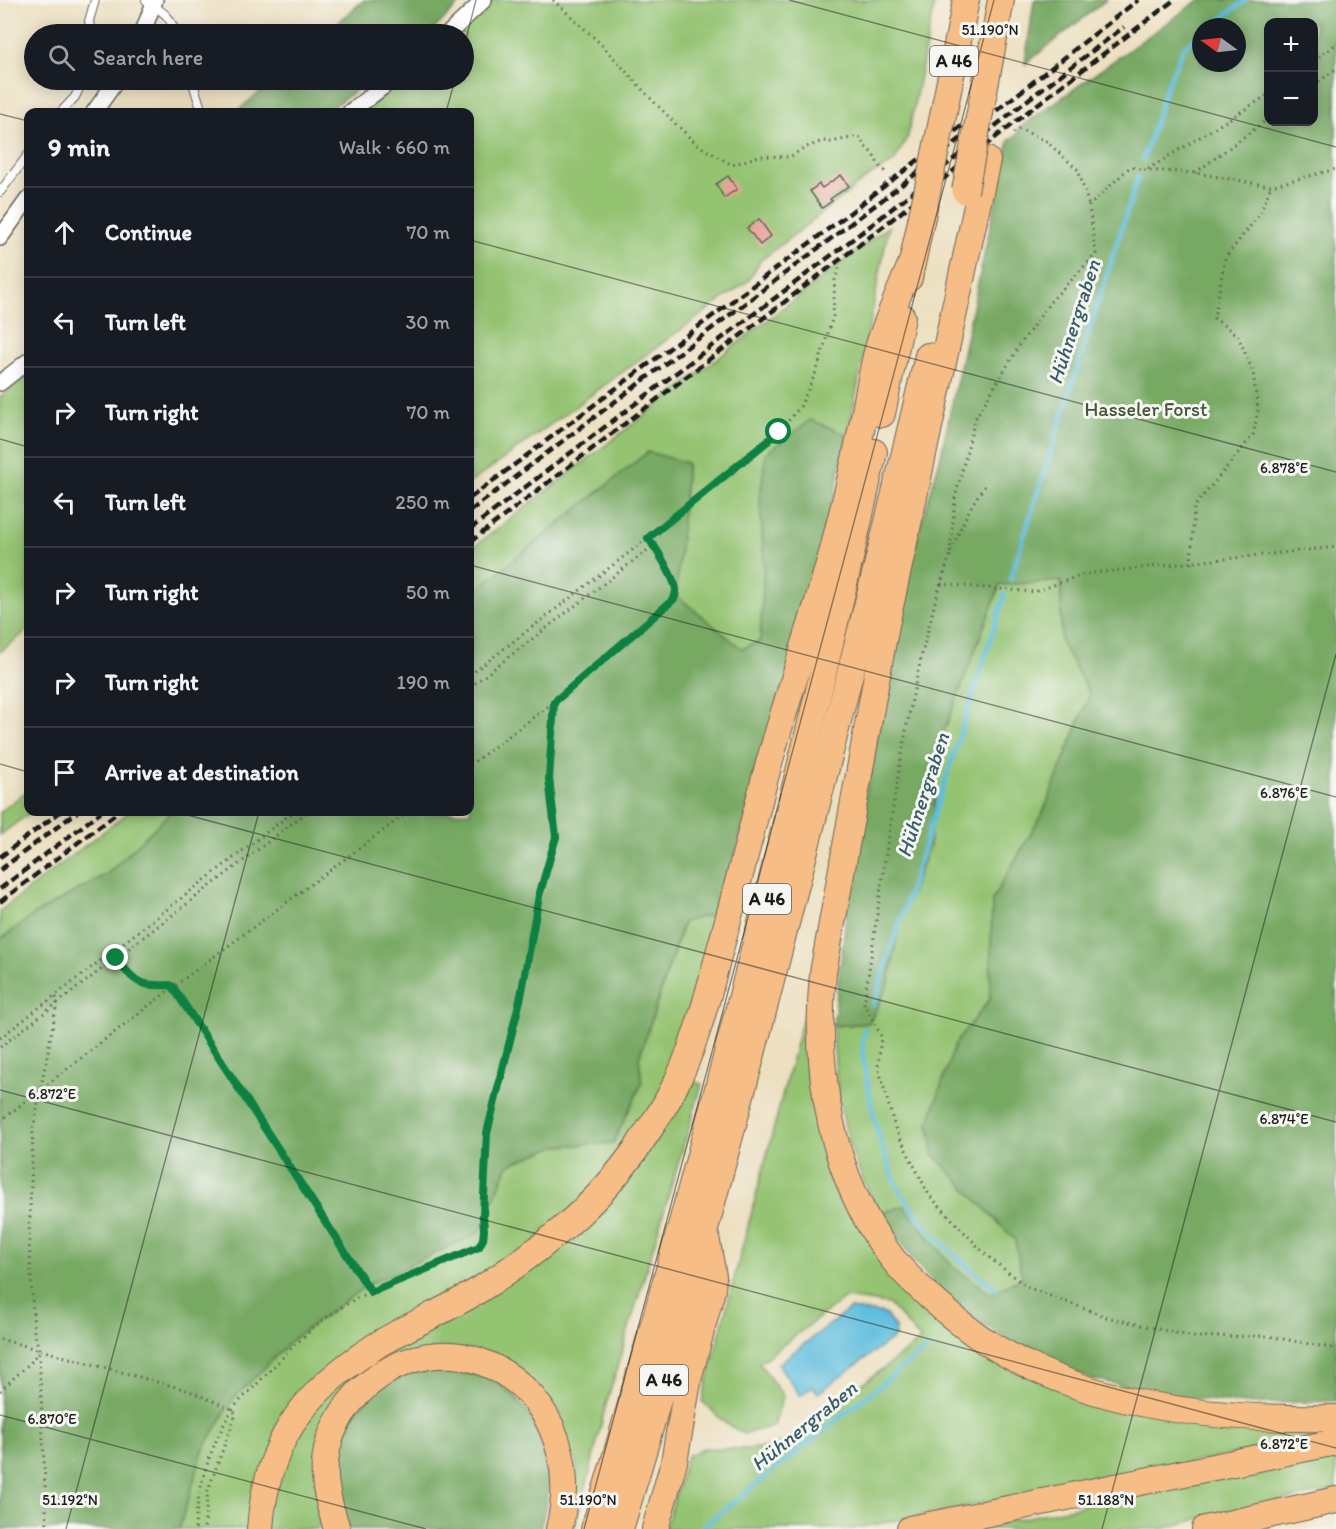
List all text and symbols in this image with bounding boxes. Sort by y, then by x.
north arrow [1192,18,1246,72]
map controls [1264,18,1318,126]
button: + [1264,18,1318,72]
text: 51.190°N [961,21,1019,39]
search box [24,24,474,90]
icon: search [45,41,78,74]
text: Search here [93,44,203,71]
road number: A 46 [930,46,978,76]
button: − [1264,72,1318,126]
text: 9 min [48,131,110,163]
text: Walk · 660 m [339,135,450,159]
icon: ahead [48,216,81,249]
text: Continue [105,219,192,246]
text: 70 m [406,220,450,244]
water label: Hühnergraben [1042,257,1105,387]
icon: left [48,306,81,339]
text: Turn left [105,309,186,336]
text: 30 m [405,310,450,334]
icon: right [48,396,81,429]
park label: Hasseler Forst [1084,397,1208,421]
text: Turn right [105,399,199,426]
text: 70 m [406,400,450,424]
route start [765,418,791,444]
text: 6.878°E [1260,459,1308,477]
icon: left [48,486,81,519]
text: Turn left [105,489,186,516]
text: 250 m [395,490,450,514]
icon: right [48,576,81,609]
text: Turn right [105,579,199,606]
text: 50 m [406,580,450,604]
icon: right [48,666,81,699]
text: Turn right [105,669,199,696]
text: 190 m [397,670,450,694]
water label: Hühnergraben [891,730,954,860]
icon: arrive [48,756,81,789]
text: Arrive at destination [105,759,299,786]
text: 6.876°E [1260,784,1308,802]
road number: A 46 [743,884,791,914]
route end [102,944,128,970]
text: 6.872°E [28,1085,76,1103]
text: 6.874°E [1259,1110,1309,1128]
road number: A 46 [640,1365,688,1395]
water label: Hühnergraben [746,1375,862,1476]
text: 6.870°E [27,1410,77,1428]
text: 6.872°E [1260,1435,1308,1453]
text: 51.192°N [42,1491,98,1509]
text: 51.190°N [559,1491,617,1509]
text: 51.188°N [1078,1491,1134,1509]

